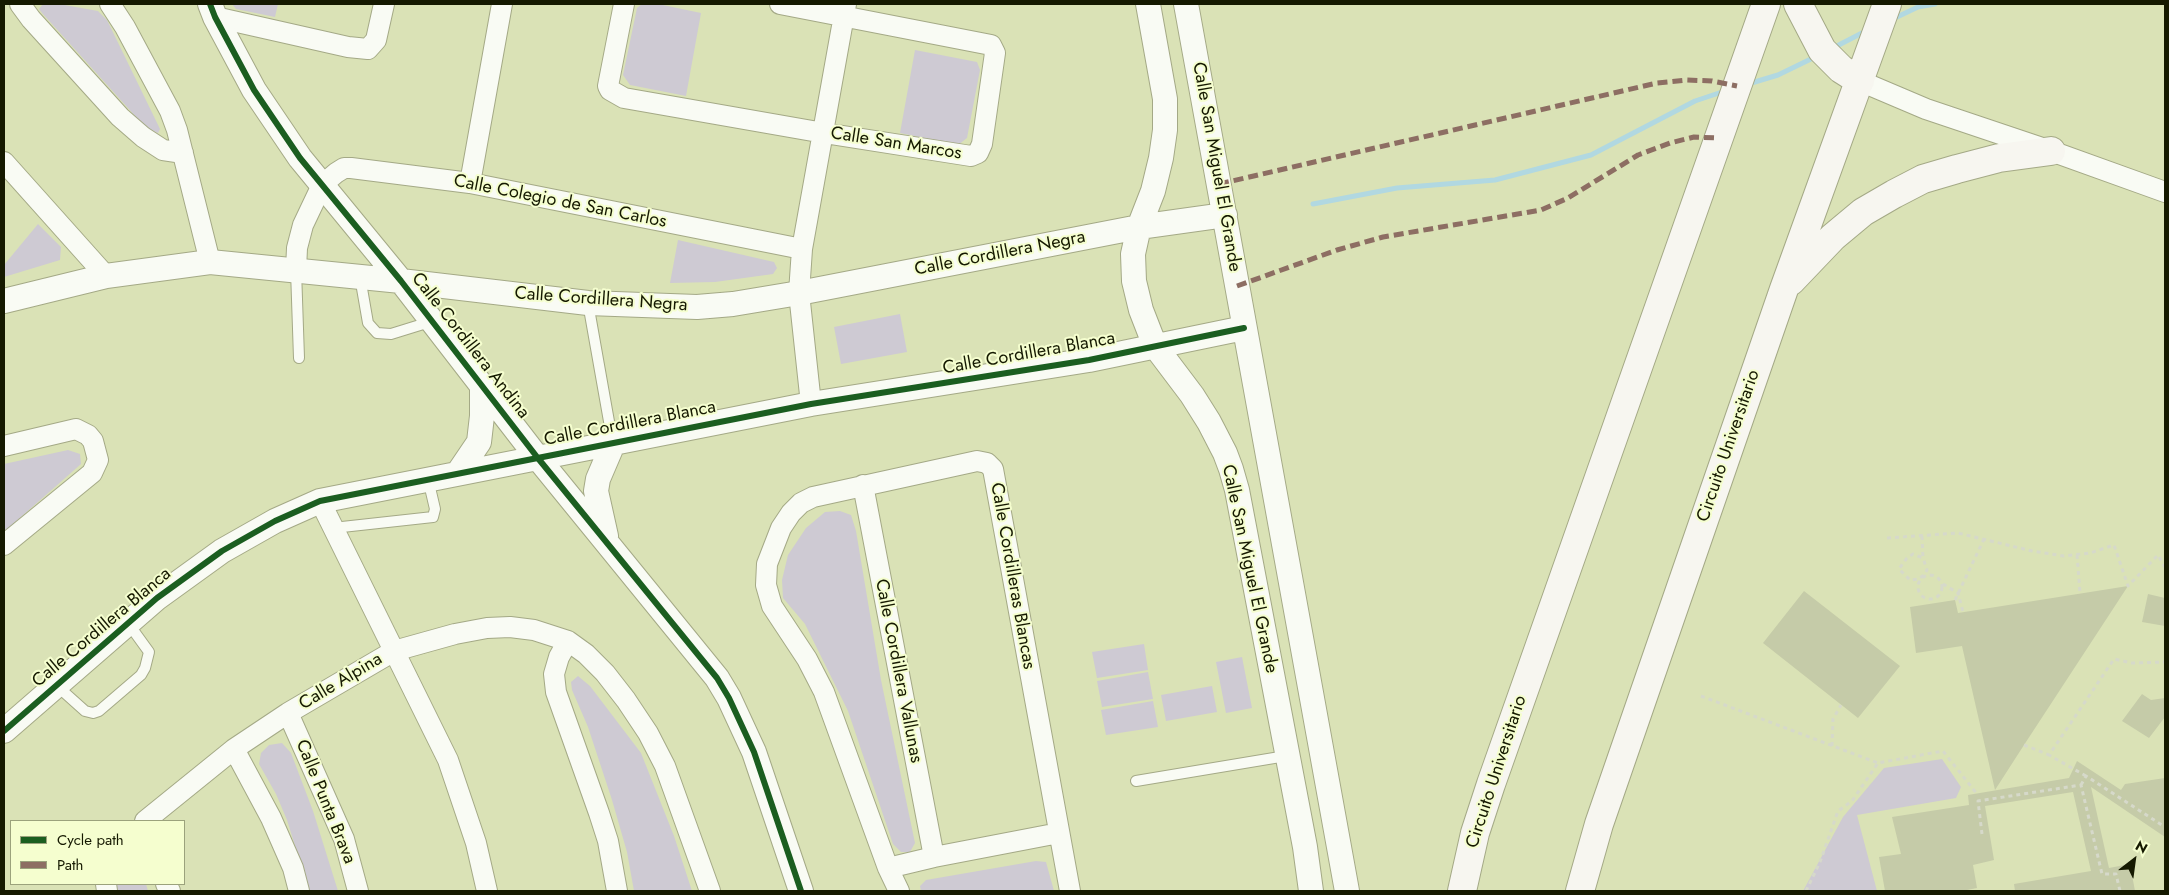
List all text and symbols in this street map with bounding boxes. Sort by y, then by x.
street label: Calle San Miguel El Grande [1187,61,1245,273]
street label: Calle San Marcos [829,123,963,165]
street label: Calle Colegio de San Carlos [452,171,668,233]
street label: Calle Cordillera Negra [913,227,1087,281]
street label: Calle Cordillera Andina [406,269,534,423]
street label: Calle Cordillera Negra [514,283,688,317]
street label: Calle Cordillera Blanca [941,328,1117,380]
street label: Circuito Universitario [1693,367,1765,525]
street label: Calle Cordillera Blanca [542,397,718,451]
street label: Calle San Miguel El Grande [1216,463,1282,675]
street label: Calle Cordilleras Blancas [985,481,1039,671]
street label: Calle Cordillera Blanca [28,564,176,692]
street label: Calle Cordillera Vallunas [870,577,926,765]
street label: Calle Alpina [296,649,386,715]
street label: Circuito Universitario [1462,693,1532,851]
street label: Calle Punta Brava [290,737,360,867]
legend [10,820,185,885]
text: Cycle path [57,829,124,851]
north arrow [2109,835,2159,885]
text: N [2132,836,2151,858]
text: Path [57,854,83,876]

